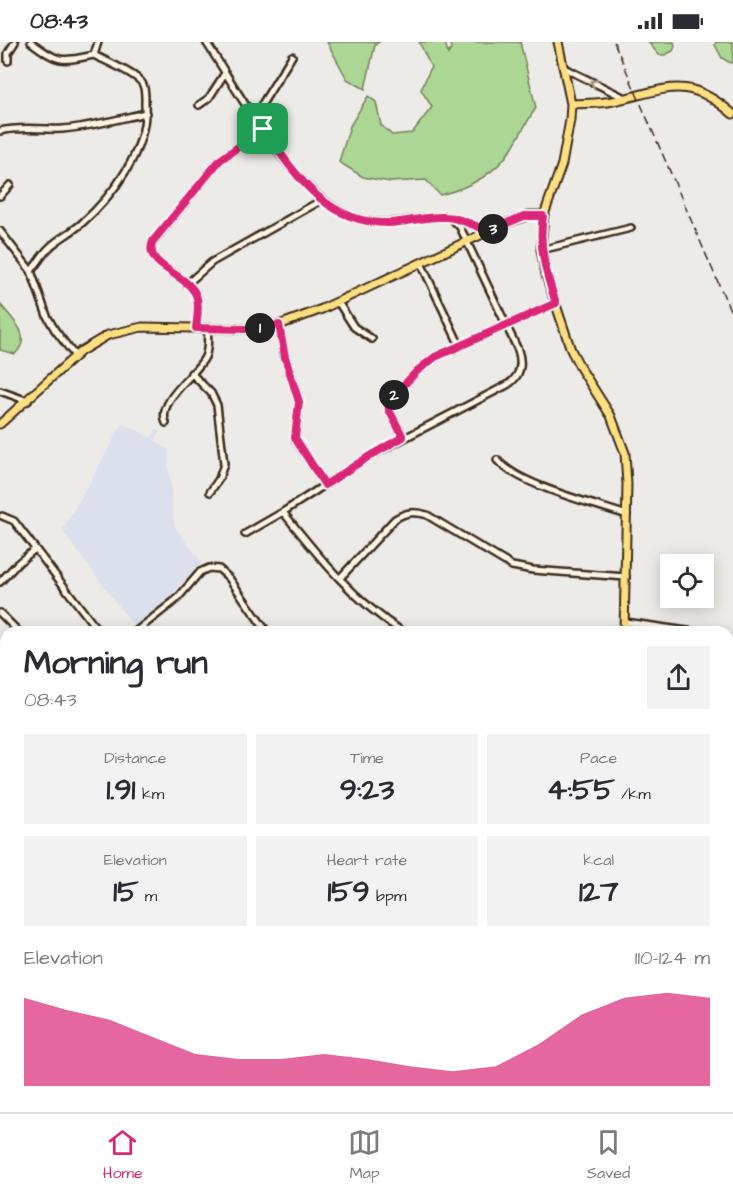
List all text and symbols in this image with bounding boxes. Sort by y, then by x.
text: 08:43 [30,6,88,37]
one-way arrow [590,79,601,90]
pin [237,103,288,154]
icon: arrive [246,112,279,145]
pin: 3 [478,214,508,244]
text: 3 [489,218,497,240]
pin: 1 [245,313,275,343]
text: 1 [259,317,261,339]
pin: 2 [379,380,409,410]
text: 2 [389,384,399,406]
map controls [660,554,714,608]
button: locate [660,554,714,608]
text: Morning run [24,640,208,686]
button: share [647,646,710,709]
text: 08:43 [24,686,77,714]
text: Distance [104,747,166,769]
text: Time [350,747,384,769]
text: Pace [580,747,617,769]
text: 1.91 [106,769,135,811]
text: 9:23 [340,769,394,811]
text: 4:55 [547,769,615,811]
text: km [135,783,164,805]
text: /km [615,783,651,805]
text: Elevation [104,849,167,871]
text: Heart rate [327,849,407,871]
text: kcal [583,849,614,871]
text: 15 [113,871,138,913]
text: 159 [328,871,370,913]
text: 127 [579,871,618,913]
text: m [138,885,157,907]
text: bpm [370,885,406,907]
text: Elevation [24,944,103,972]
text: 110–124 m [635,944,710,972]
tab: Home [103,1126,143,1184]
tab: Map [348,1126,381,1184]
tab: Saved [587,1126,630,1184]

